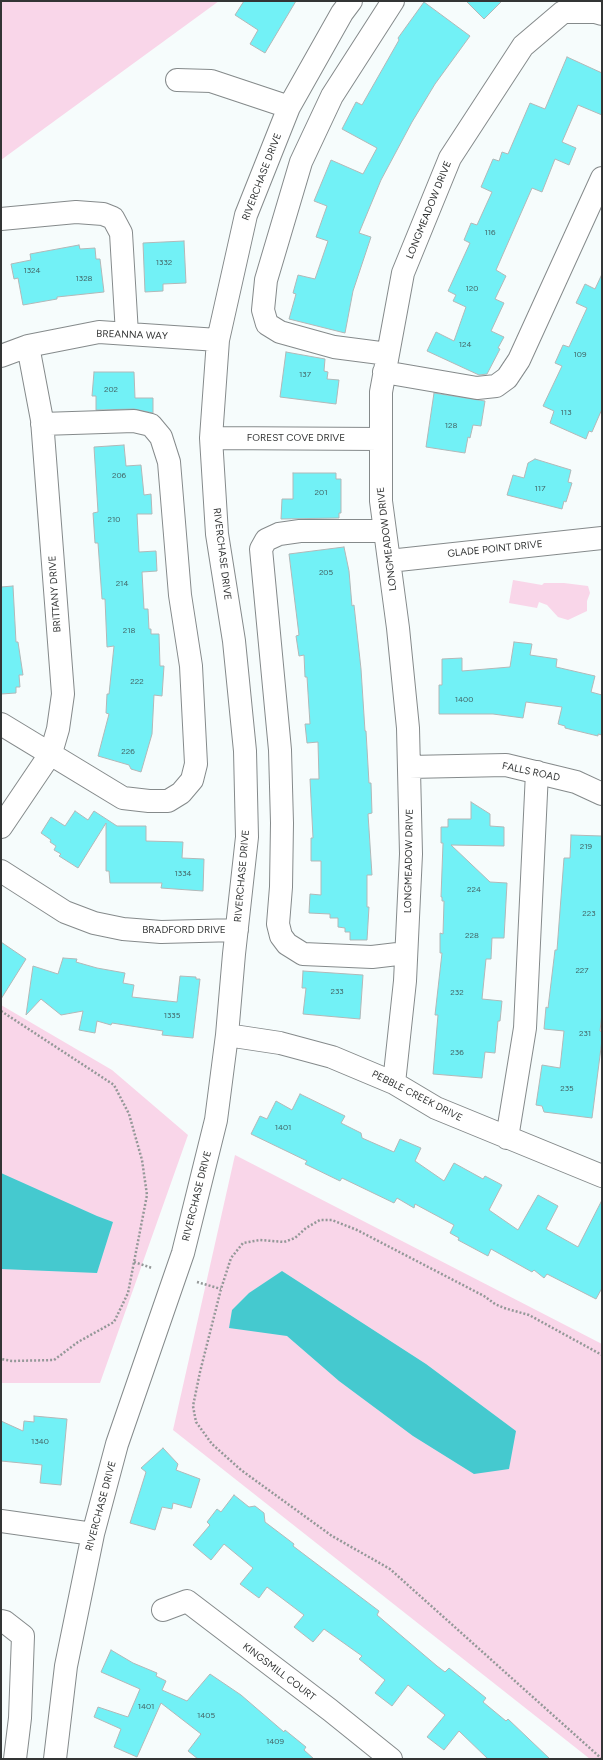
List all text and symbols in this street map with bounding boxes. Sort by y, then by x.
street label: RIVERCHASE DRIVE [240,132,284,222]
street label: LONGMEADOW DRIVE [404,159,454,261]
house number: 116 [484,228,496,238]
house number: 1332 [156,258,172,268]
house number: 1324 [23,266,41,276]
house number: 1328 [75,274,93,284]
house number: 120 [466,284,478,294]
street label: BREANNA WAY [96,328,168,342]
house number: 124 [459,340,471,350]
house number: 109 [574,350,586,360]
house number: 137 [299,370,311,380]
house number: 202 [104,385,118,395]
house number: 113 [561,408,571,418]
house number: 128 [445,421,457,431]
street label: FOREST COVE DRIVE [247,432,345,444]
house number: 206 [112,471,126,481]
house number: 117 [535,484,545,494]
street label: LONGMEADOW DRIVE [375,486,399,592]
house number: 201 [315,488,327,498]
street label: RIVERCHASE DRIVE [210,507,234,601]
house number: 210 [108,515,120,525]
street label: GLADE POINT DRIVE [447,538,543,560]
street label: BRITTANY DRIVE [46,555,64,633]
house number: 205 [319,568,333,578]
house number: 214 [116,579,128,589]
house number: 218 [123,626,135,636]
house number: 222 [130,677,144,687]
house number: 1400 [455,695,473,705]
house number: 226 [121,747,135,757]
street label: FALLS ROAD [501,760,561,784]
street label: LONGMEADOW DRIVE [402,809,416,913]
street label: RIVERCHASE DRIVE [232,829,252,923]
house number: 219 [580,842,592,852]
house number: 1334 [175,869,191,879]
house number: 224 [467,885,481,895]
house number: 223 [582,909,596,919]
street label: BRADFORD DRIVE [142,924,226,936]
house number: 228 [465,931,479,941]
house number: 227 [575,966,589,976]
house number: 233 [330,987,344,997]
house number: 232 [450,988,464,998]
house number: 1335 [164,1011,180,1021]
house number: 231 [579,1029,591,1039]
house number: 236 [450,1048,464,1058]
street label: PEBBLE CREEK DRIVE [370,1068,464,1124]
house number: 235 [560,1084,574,1094]
house number: 1401 [275,1123,291,1133]
street label: RIVERCHASE DRIVE [180,1150,214,1242]
house number: 1340 [31,1437,49,1447]
street label: RIVERCHASE DRIVE [83,1460,119,1552]
street label: KINGSMILL COURT [240,1641,318,1703]
house number: 1401 [138,1702,154,1712]
house number: 1405 [197,1711,215,1721]
house number: 1409 [266,1737,284,1747]

